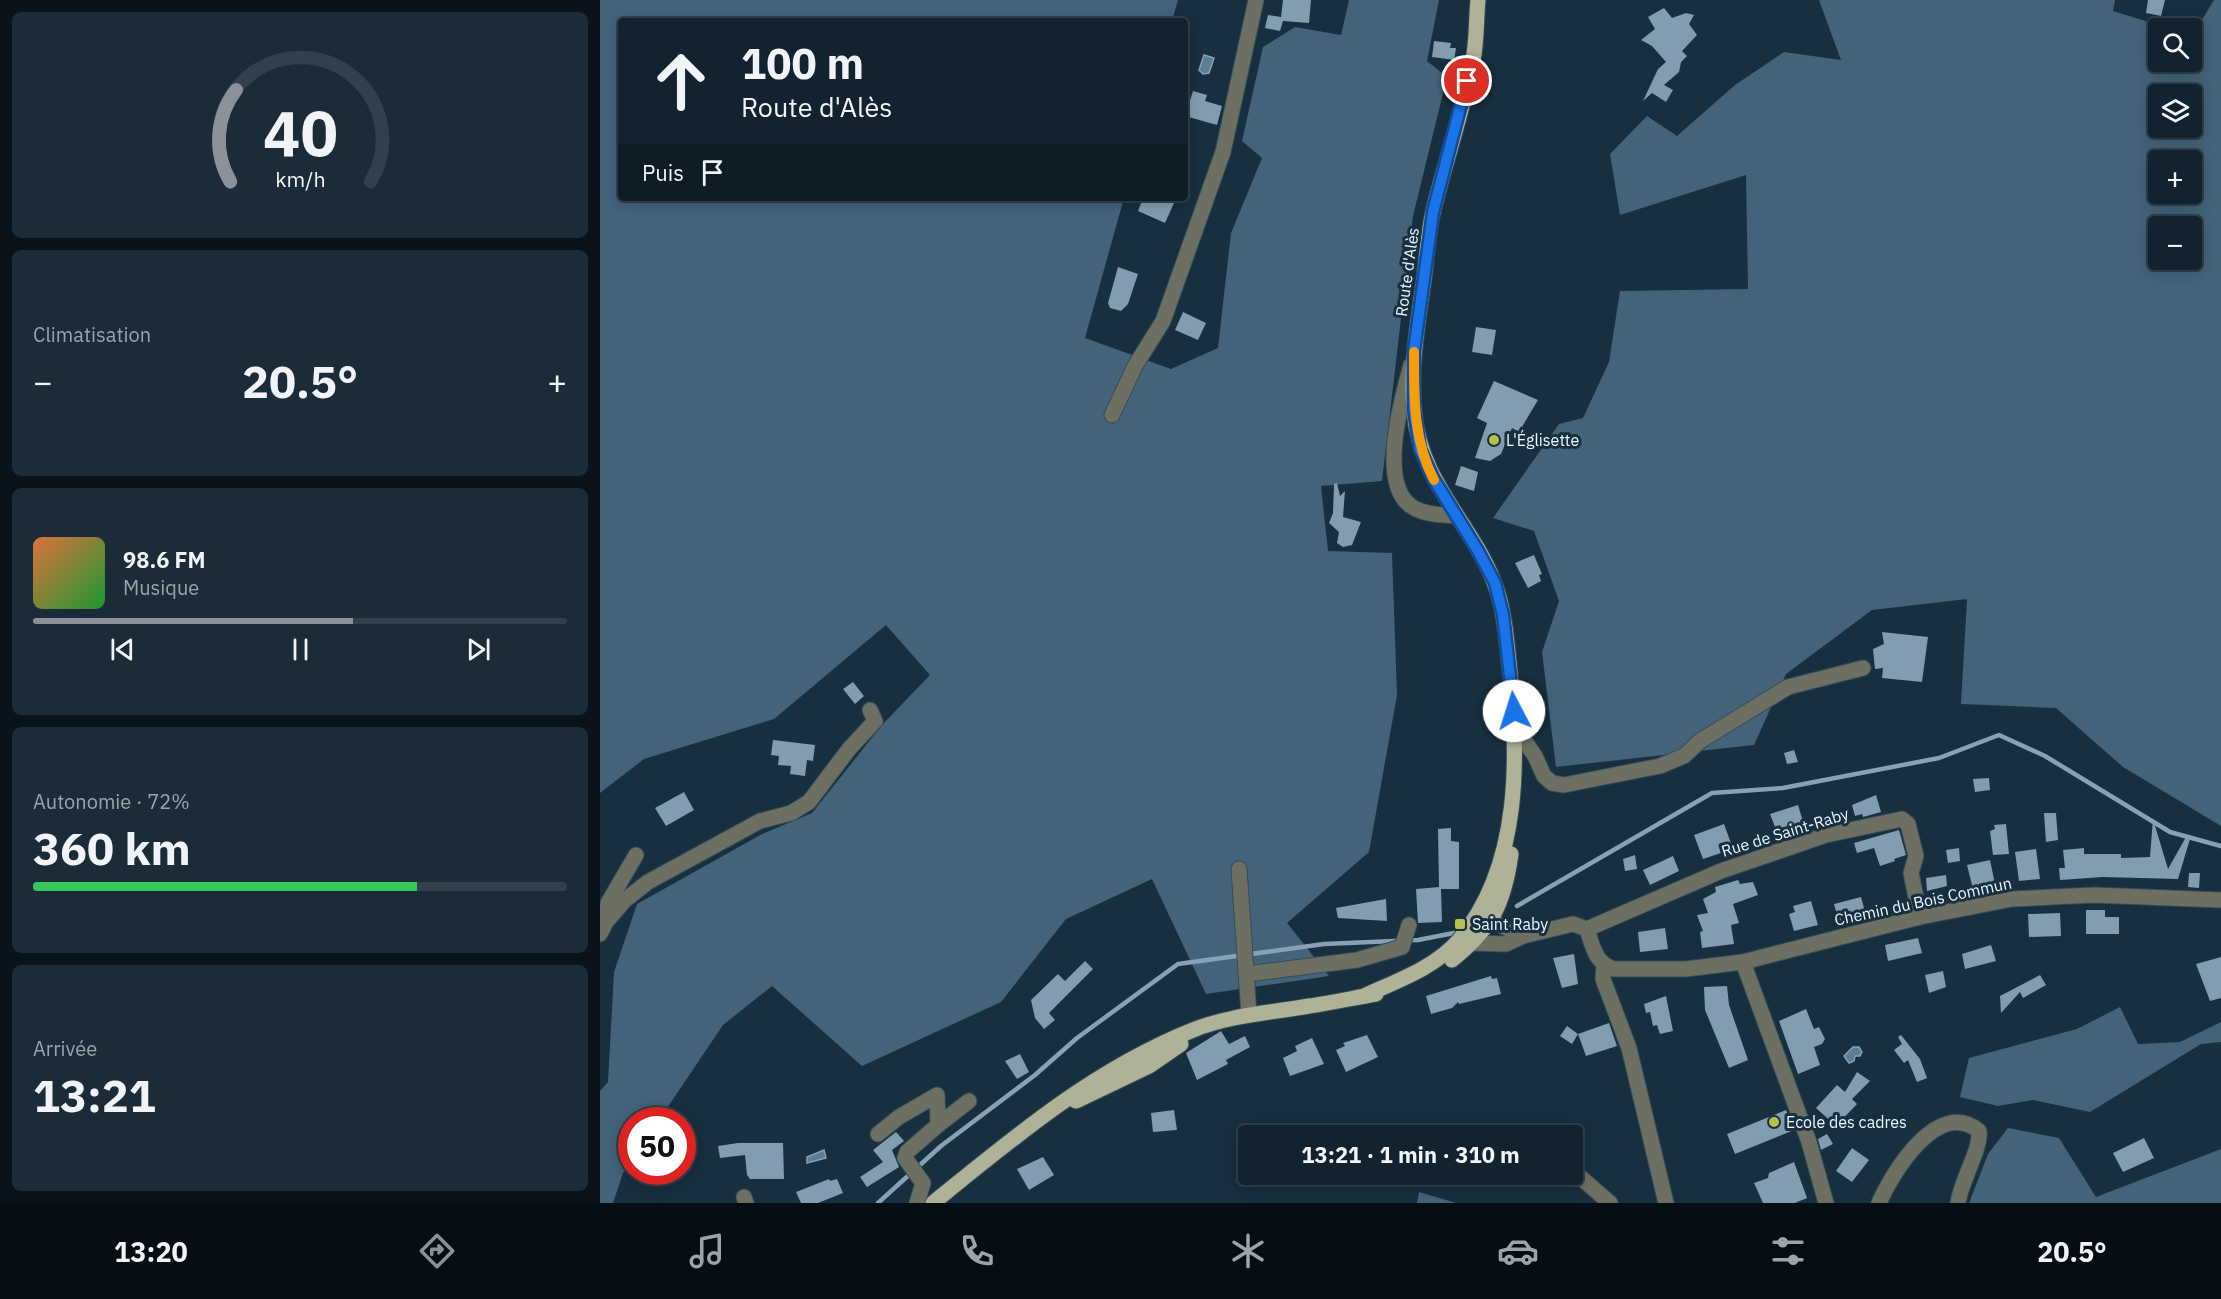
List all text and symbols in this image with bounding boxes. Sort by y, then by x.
map controls [2148,18,2202,270]
button: search [2148,18,2202,72]
text: 100 m [741,36,864,91]
icon: ahead [642,42,720,120]
pin [1441,55,1492,106]
icon: arrive [1450,64,1483,97]
button: layers [2148,84,2202,138]
text: Route d'Alès [741,89,892,124]
text: 40 [263,92,337,173]
button: + [2148,150,2202,204]
icon: arrive [696,156,729,189]
text: Puis [642,158,684,187]
text: km/h [275,165,325,193]
button: − [2148,216,2202,270]
street label: Route d'Alès [1391,226,1423,318]
text: Climatisation [33,321,151,348]
text: 20.5° [242,352,358,410]
text: − [33,360,53,403]
text: + [547,360,567,403]
place label: L'Églisette [1506,429,1579,450]
marker: L'Églisette [1487,433,1501,447]
text: 98.6 FM [123,545,206,574]
text: Musique [123,574,199,601]
icon: previous [106,633,139,666]
icon: pause [284,633,317,666]
icon: next [462,633,495,666]
position arrow [1482,679,1546,743]
text: Autonomie · 72% [33,788,190,815]
street label: Rue de Saint-Raby [1719,803,1851,861]
text: 360 km [33,819,191,877]
street label: Chemin du Bois Commun [1833,872,2013,930]
place label: Saint Raby [1472,914,1548,934]
marker: Saint Raby [1453,917,1467,931]
text: Arrivée [33,1035,97,1062]
text: 13:21 [33,1066,156,1124]
speed limit sign: 50 [618,1107,696,1185]
place label: Ecole des cadres [1786,1112,1907,1132]
marker: Ecole des cadres [1767,1115,1781,1129]
text: 13:21 · 1 min · 310 m [1301,1140,1520,1169]
icon: directions [416,1230,458,1272]
icon: music [686,1230,728,1272]
icon: phone [956,1230,998,1272]
icon: climate [1227,1230,1269,1272]
icon: car [1497,1230,1539,1272]
icon: filters [1767,1230,1809,1272]
text: 13:20 [114,1234,188,1269]
text: 20.5° [2037,1234,2107,1269]

